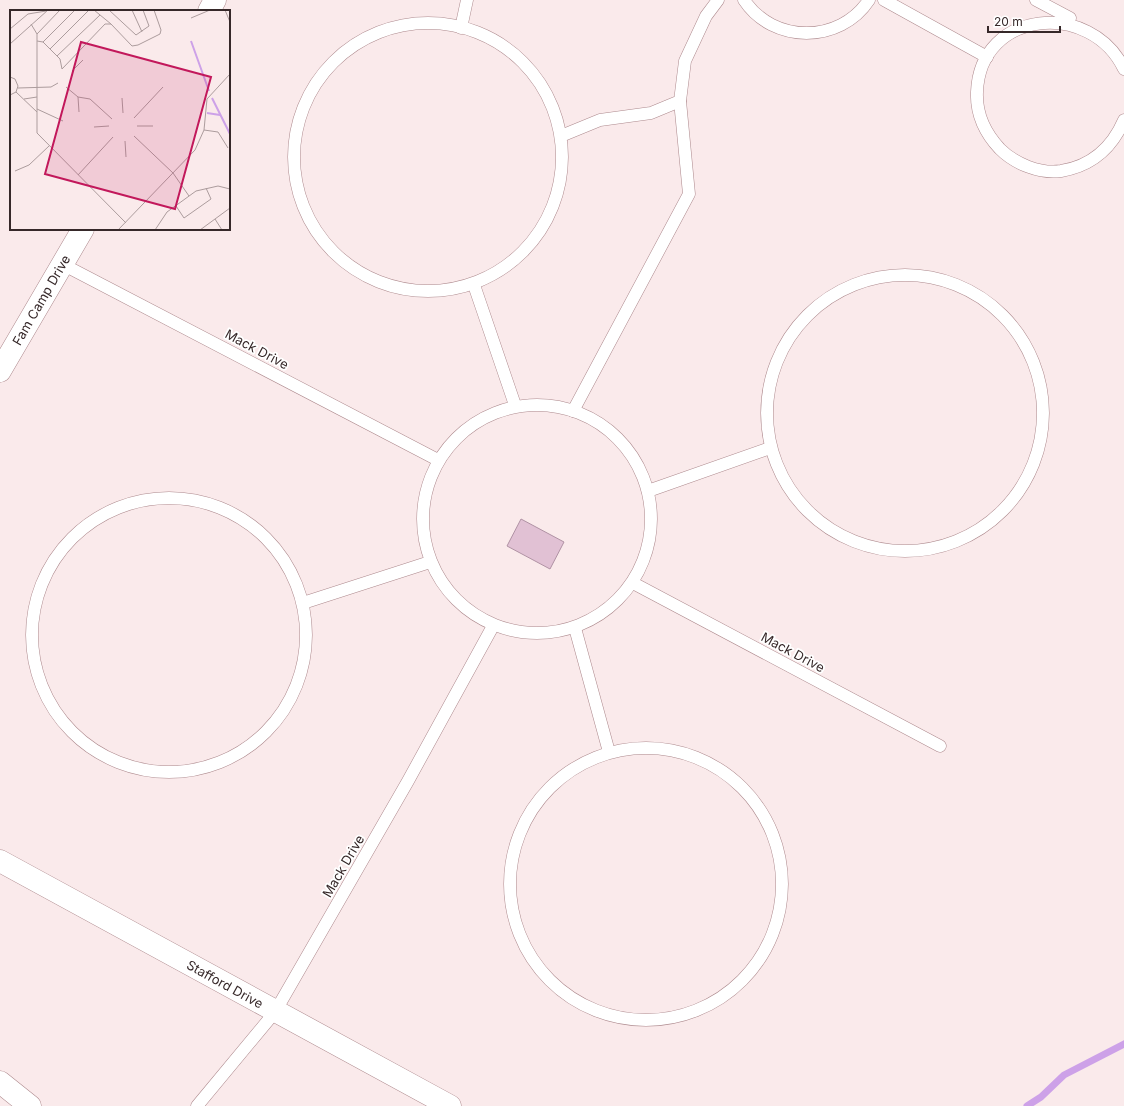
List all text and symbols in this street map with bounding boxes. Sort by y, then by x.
scale bar [988,8,1060,34]
inset map [10,10,230,230]
text: 20 m [994,14,1023,29]
street label: Fam Camp Drive [9,252,73,348]
street label: Mack Drive [223,326,291,372]
street label: Mack Drive [759,629,827,675]
street label: Mack Drive [319,832,367,900]
street label: Stafford Drive [184,956,266,1012]

